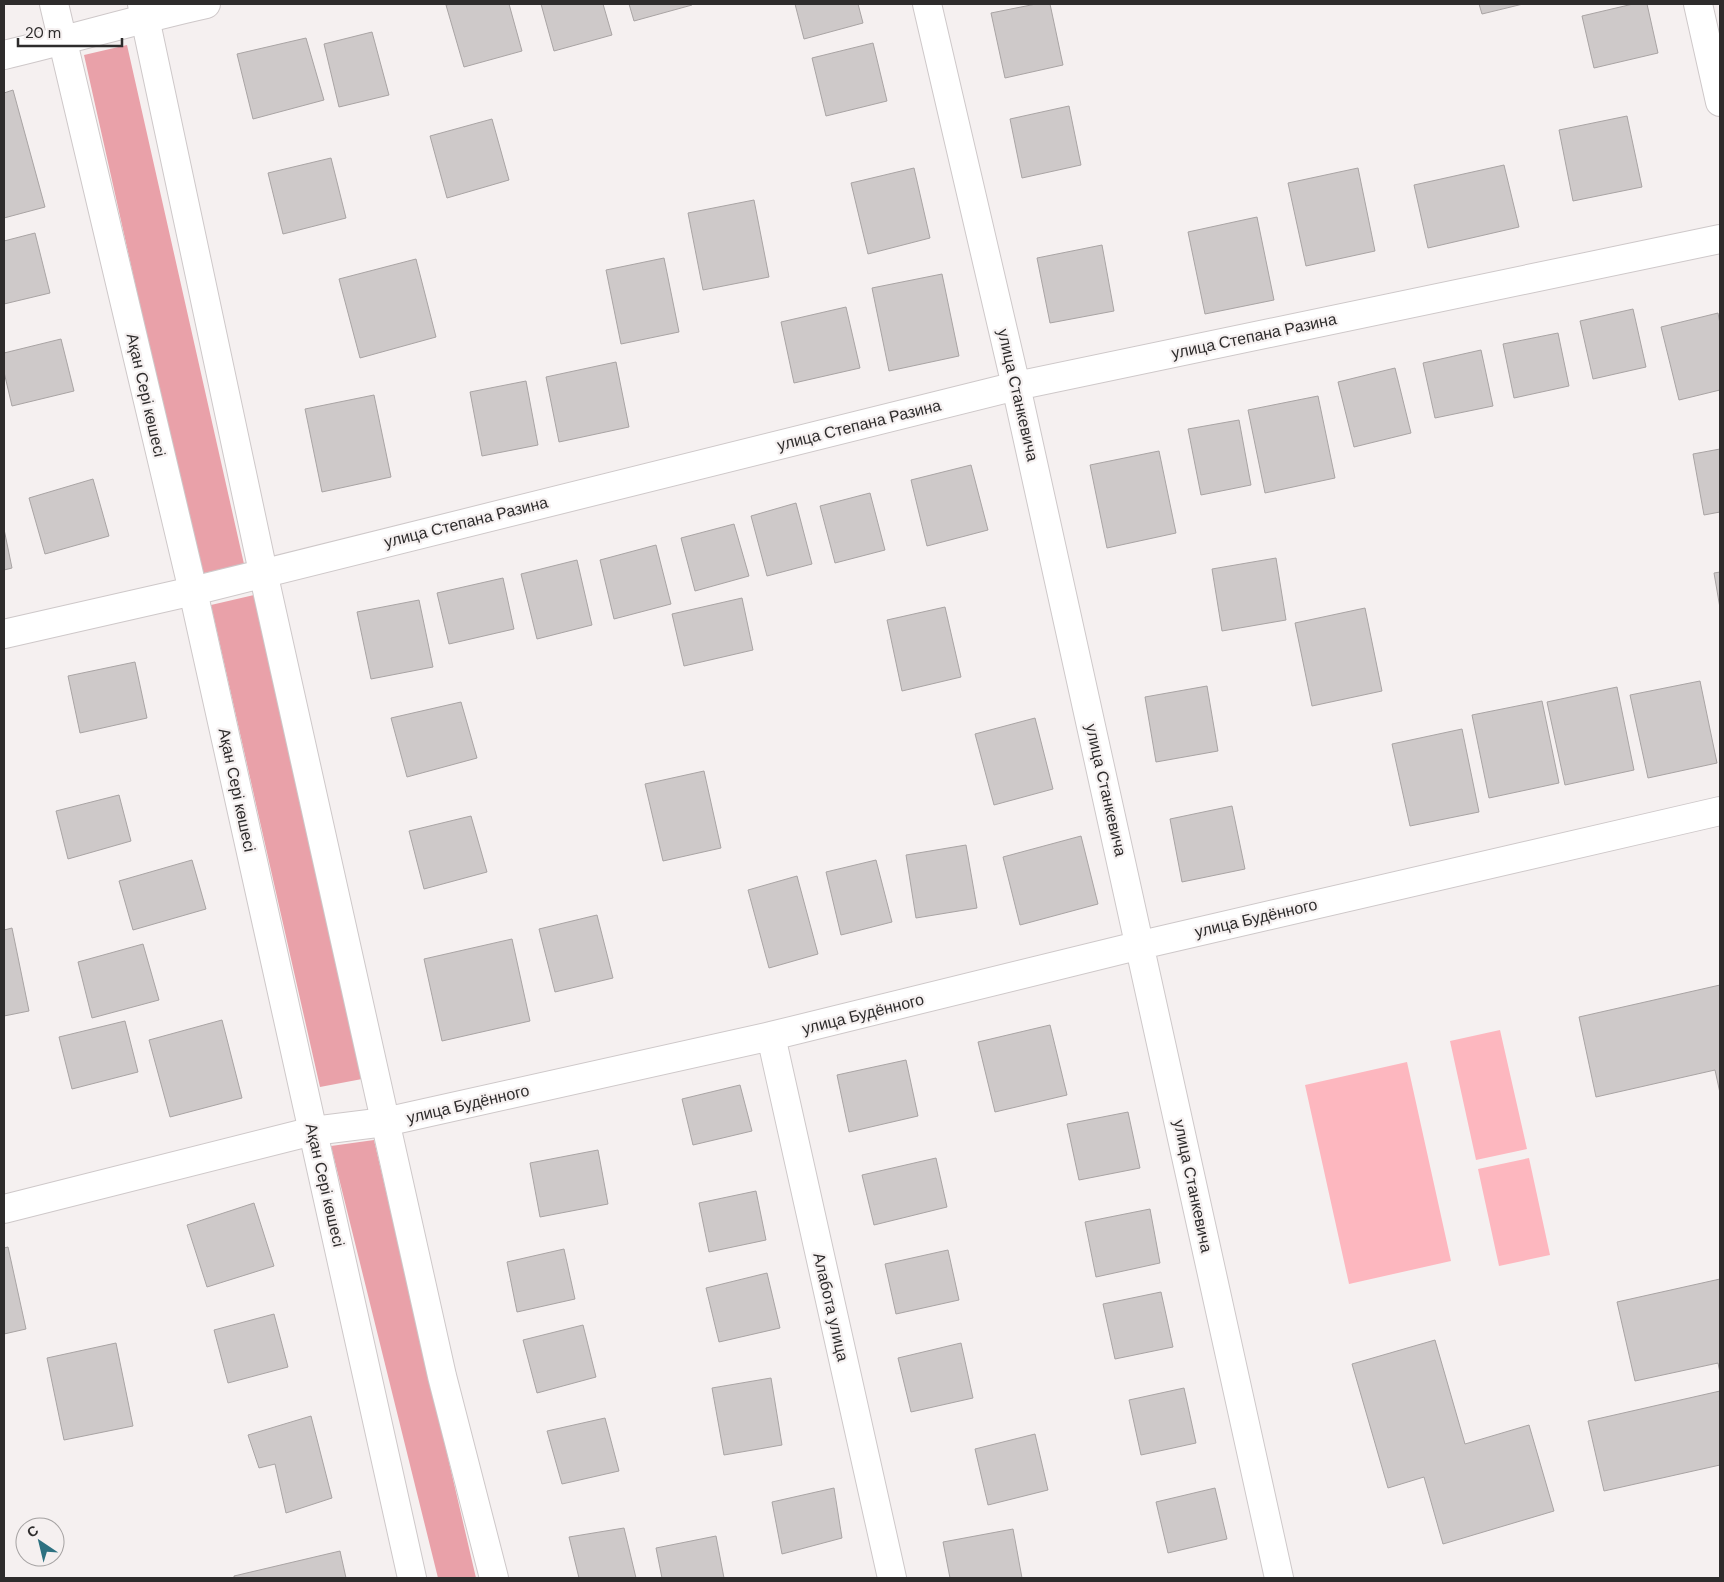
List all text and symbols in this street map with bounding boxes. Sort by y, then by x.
scale bar [18,15,121,47]
text: 20 m [25,23,61,43]
street label: улица Степана Разина [1170,308,1339,364]
street label: улица Станкевича [993,327,1043,463]
street label: Ақан Сері көшесі [122,331,170,459]
street label: улица Степана Разина [775,394,943,456]
street label: улица Степана Разина [382,491,550,553]
street label: улица Станкевича [1081,722,1131,858]
street label: Ақан Сері көшесі [214,726,260,854]
street label: улица Будённого [1193,894,1319,942]
street label: улица Будённого [800,989,926,1039]
street label: улица Будённого [405,1080,531,1128]
street label: улица Станкевича [1169,1118,1217,1255]
street label: Ақан Сері көшесі [301,1121,349,1249]
street label: Алабота улица [808,1251,854,1363]
north arrow [15,1517,65,1567]
text: С [23,1521,42,1542]

